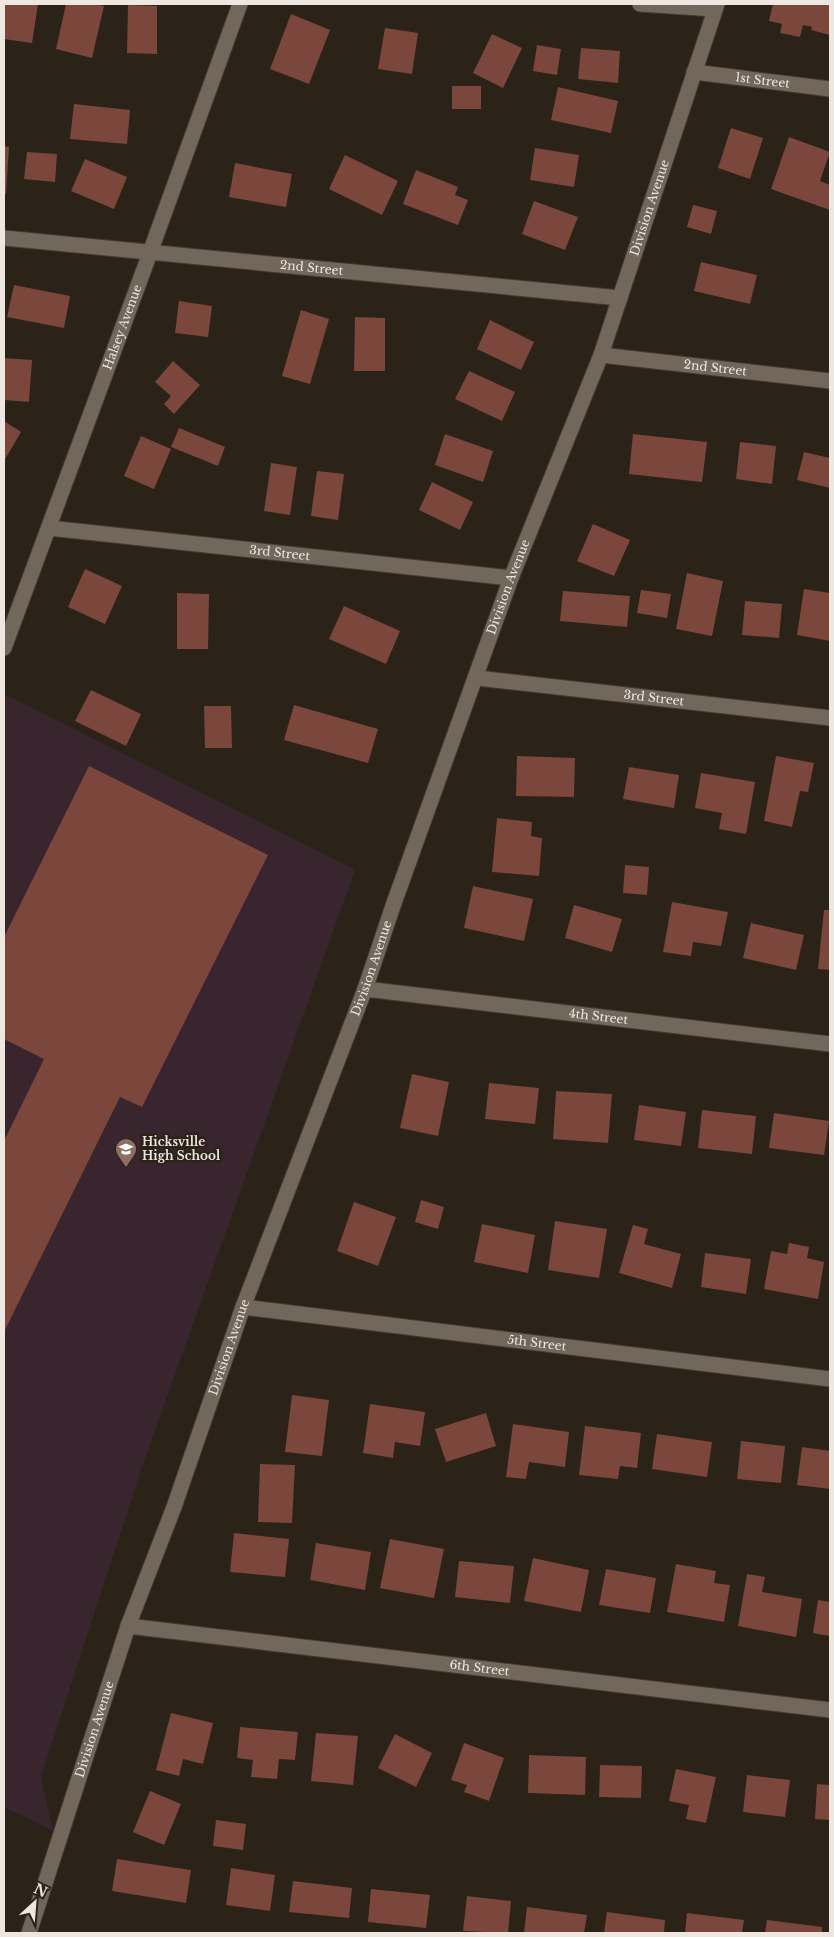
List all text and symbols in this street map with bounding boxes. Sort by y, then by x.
street label: 1st Street [734,69,791,91]
street label: Division Avenue [626,157,672,258]
street label: 2nd Street [279,257,344,278]
street label: Halsey Avenue [99,282,145,372]
street label: 2nd Street [683,356,748,379]
street label: Division Avenue [483,537,533,637]
street label: 3rd Street [249,542,311,563]
street label: 3rd Street [623,687,685,708]
street label: Division Avenue [347,918,395,1018]
street label: 4th Street [568,1005,629,1027]
place label: Hicksville High School [142,1134,221,1163]
school or university icon: Hicksville High School [114,1137,138,1168]
street label: Division Avenue [205,1297,252,1397]
street label: 5th Street [507,1331,568,1354]
street label: 6th Street [449,1657,511,1679]
street label: Division Avenue [72,1679,117,1779]
north arrow [10,1877,60,1927]
text: N [31,1879,51,1901]

